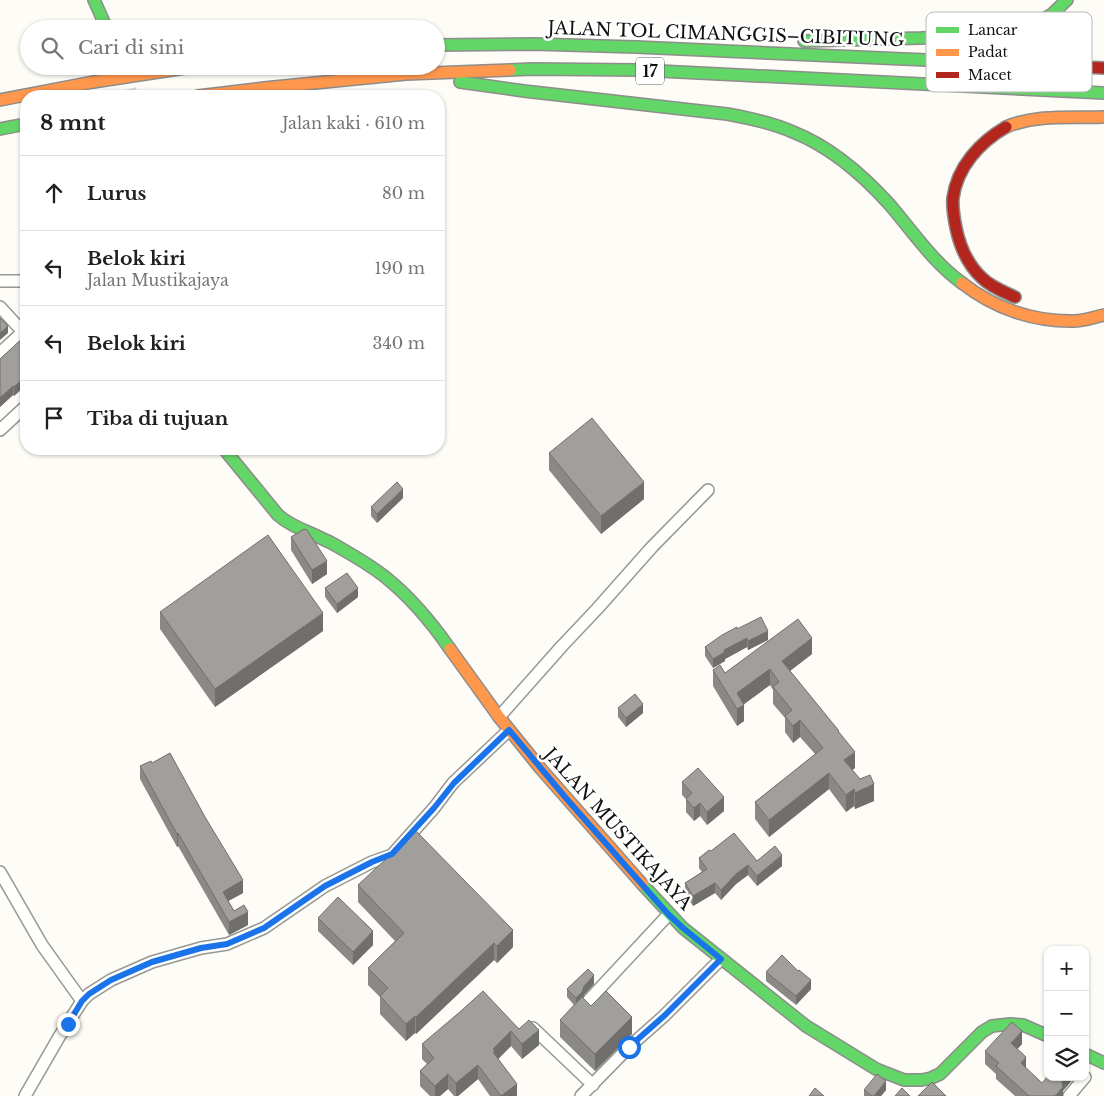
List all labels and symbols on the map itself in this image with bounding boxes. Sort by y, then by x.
legend [926,12,1092,92]
street label: JALAN TOL CIMANGGIS–CIBITUNG [545,17,905,51]
text: Lancar [968,21,1018,39]
text: Padat [968,43,1008,61]
road number: 17 [636,58,664,84]
text: Macet [968,66,1013,84]
street label: JALAN MUSTIKAJAYA [538,742,697,915]
route end [57,1013,80,1036]
route start [618,1036,641,1059]

